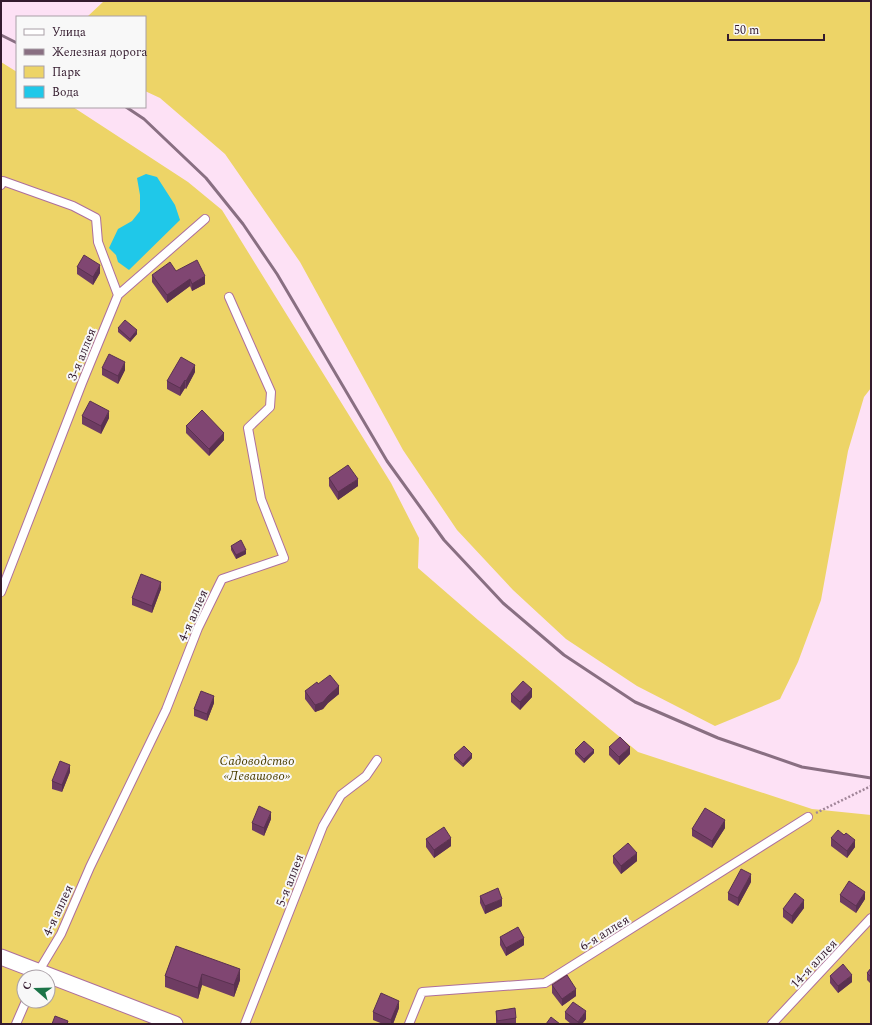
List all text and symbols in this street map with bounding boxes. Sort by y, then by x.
legend [16,16,146,108]
scale bar [728,16,824,42]
text: 50 m [734,21,759,40]
text: Улица [52,23,86,42]
text: Железная дорога [52,43,147,62]
text: Парк [52,63,81,82]
text: Вода [52,83,79,102]
street label: 3-я аллея [62,325,102,384]
street label: 4-я аллея [173,586,213,645]
park label: Садоводство «Левашово» [219,751,295,786]
street label: 5-я аллея [271,851,309,910]
street label: 4-я аллея [37,881,79,940]
street label: 6-я аллея [576,910,633,956]
street label: 14-я аллея [785,934,842,993]
north arrow [16,969,56,1009]
text: С [18,979,36,992]

